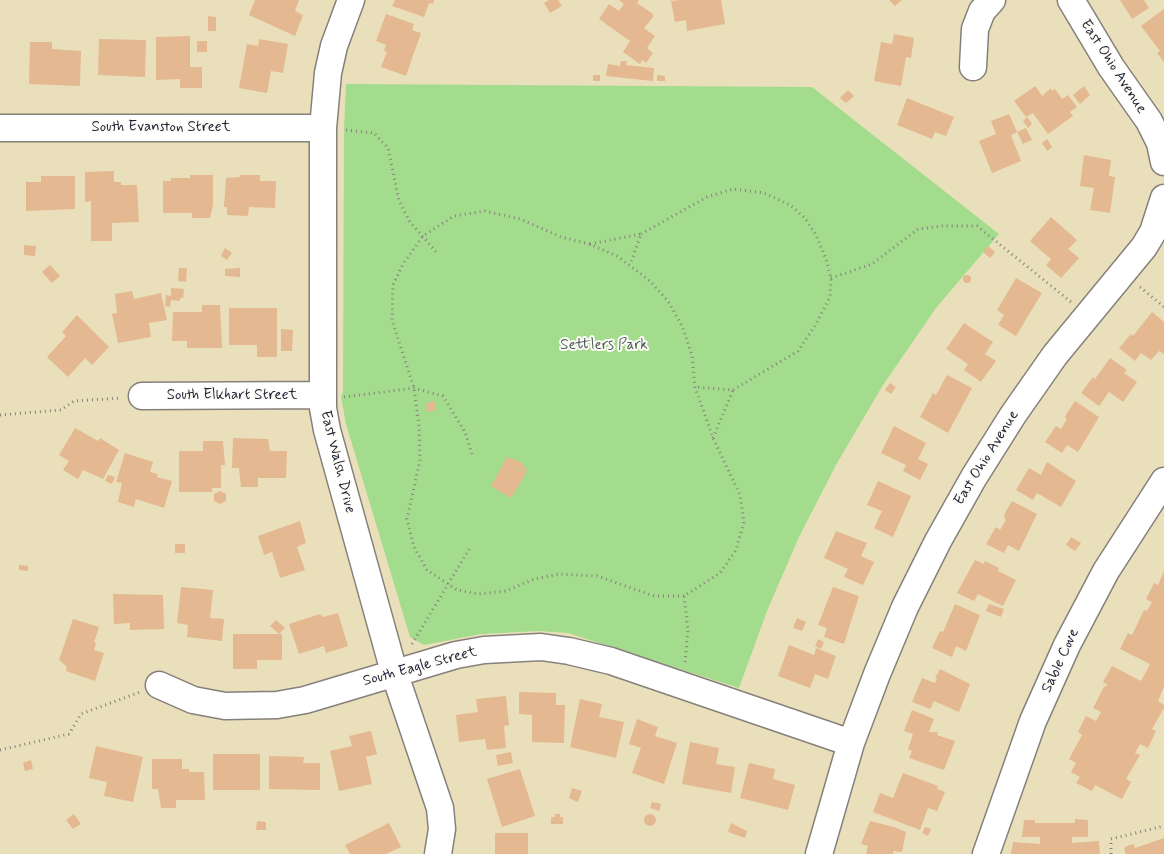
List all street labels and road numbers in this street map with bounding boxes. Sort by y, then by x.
street label: East Ohio Avenue [1076,17,1150,117]
street label: South Evanston Street [92,119,230,137]
street label: South Elkhart Street [167,387,297,405]
street label: East Ohio Avenue [951,407,1023,509]
street label: East Walsh Drive [316,409,358,515]
street label: Sable Cove [1038,626,1084,696]
street label: South Eagle Street [361,643,479,691]

